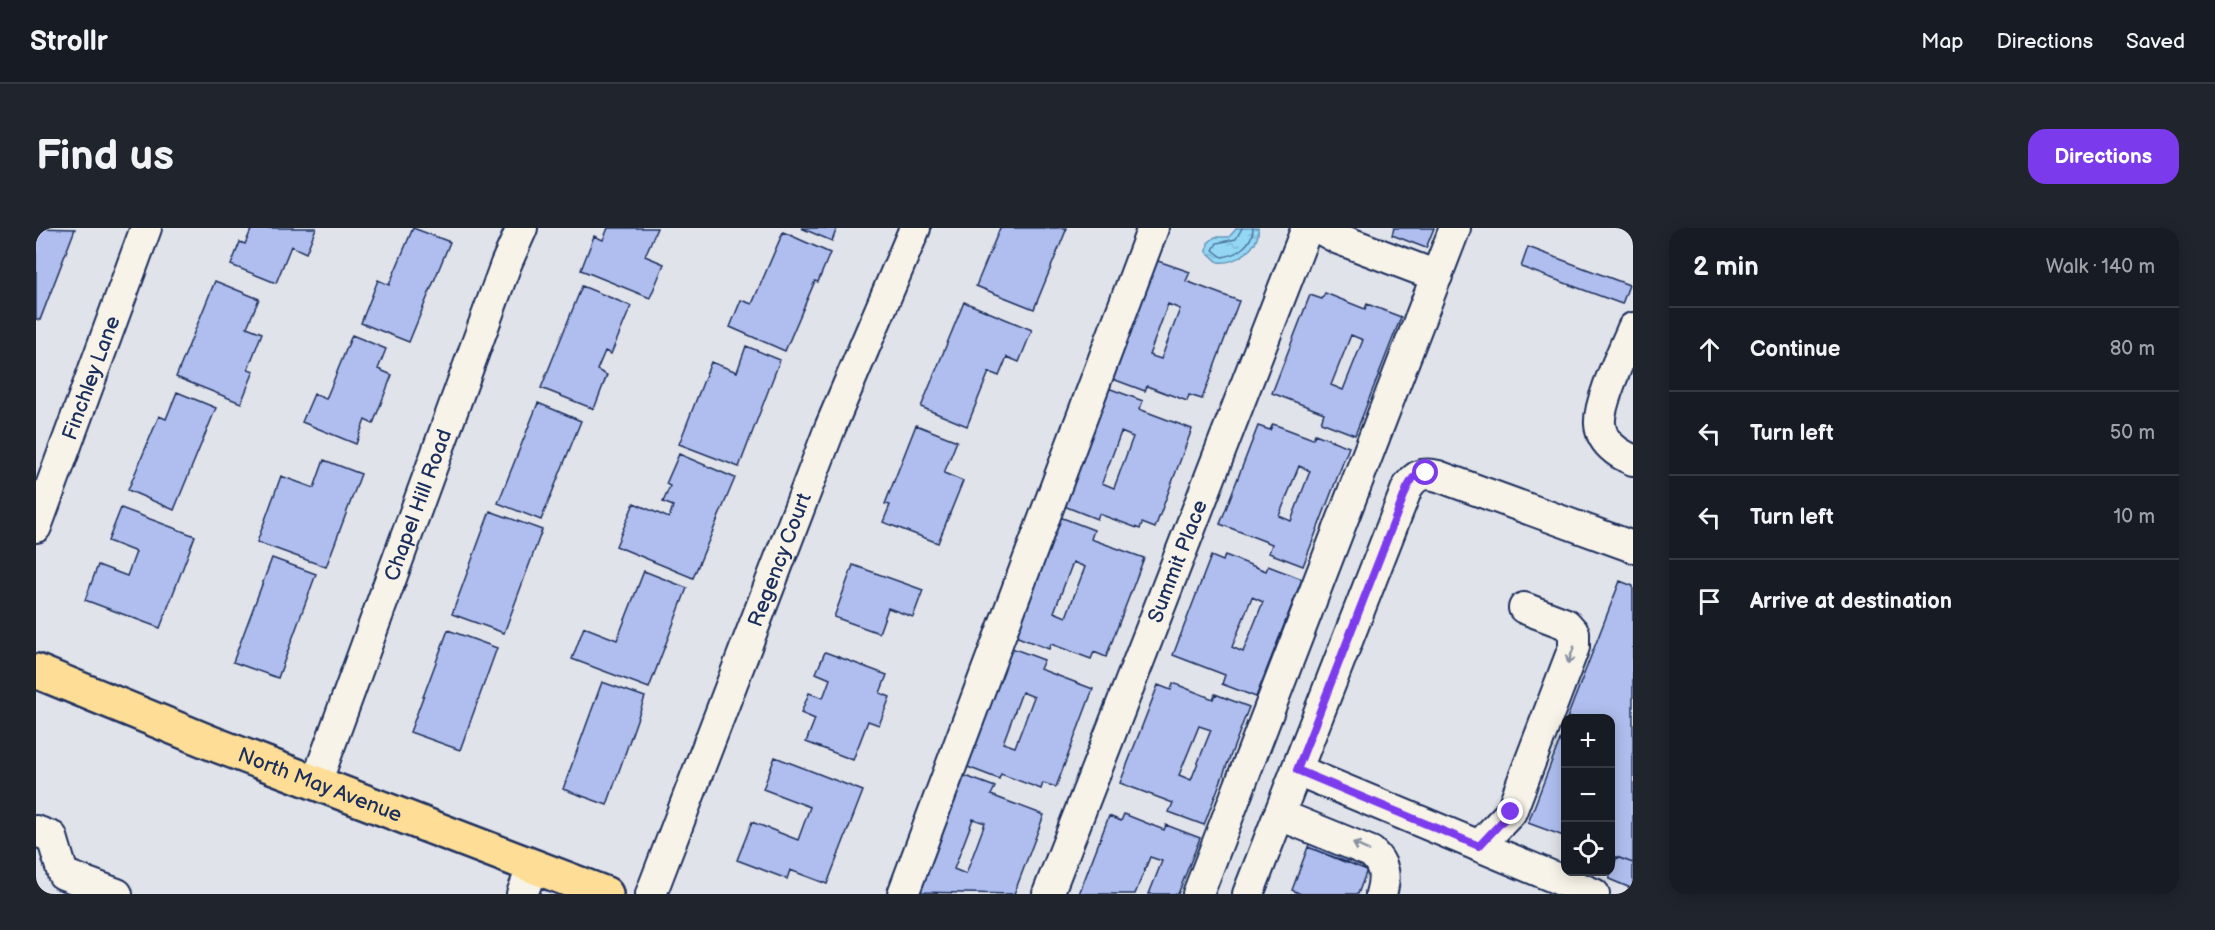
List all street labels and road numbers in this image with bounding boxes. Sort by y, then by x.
street label: Finchley Lane [57,312,126,443]
street label: Chapel Hill Road [379,426,457,584]
street label: Regency Court [743,489,817,630]
street label: Summit Place [1143,497,1213,626]
street label: North May Avenue [234,742,405,828]

